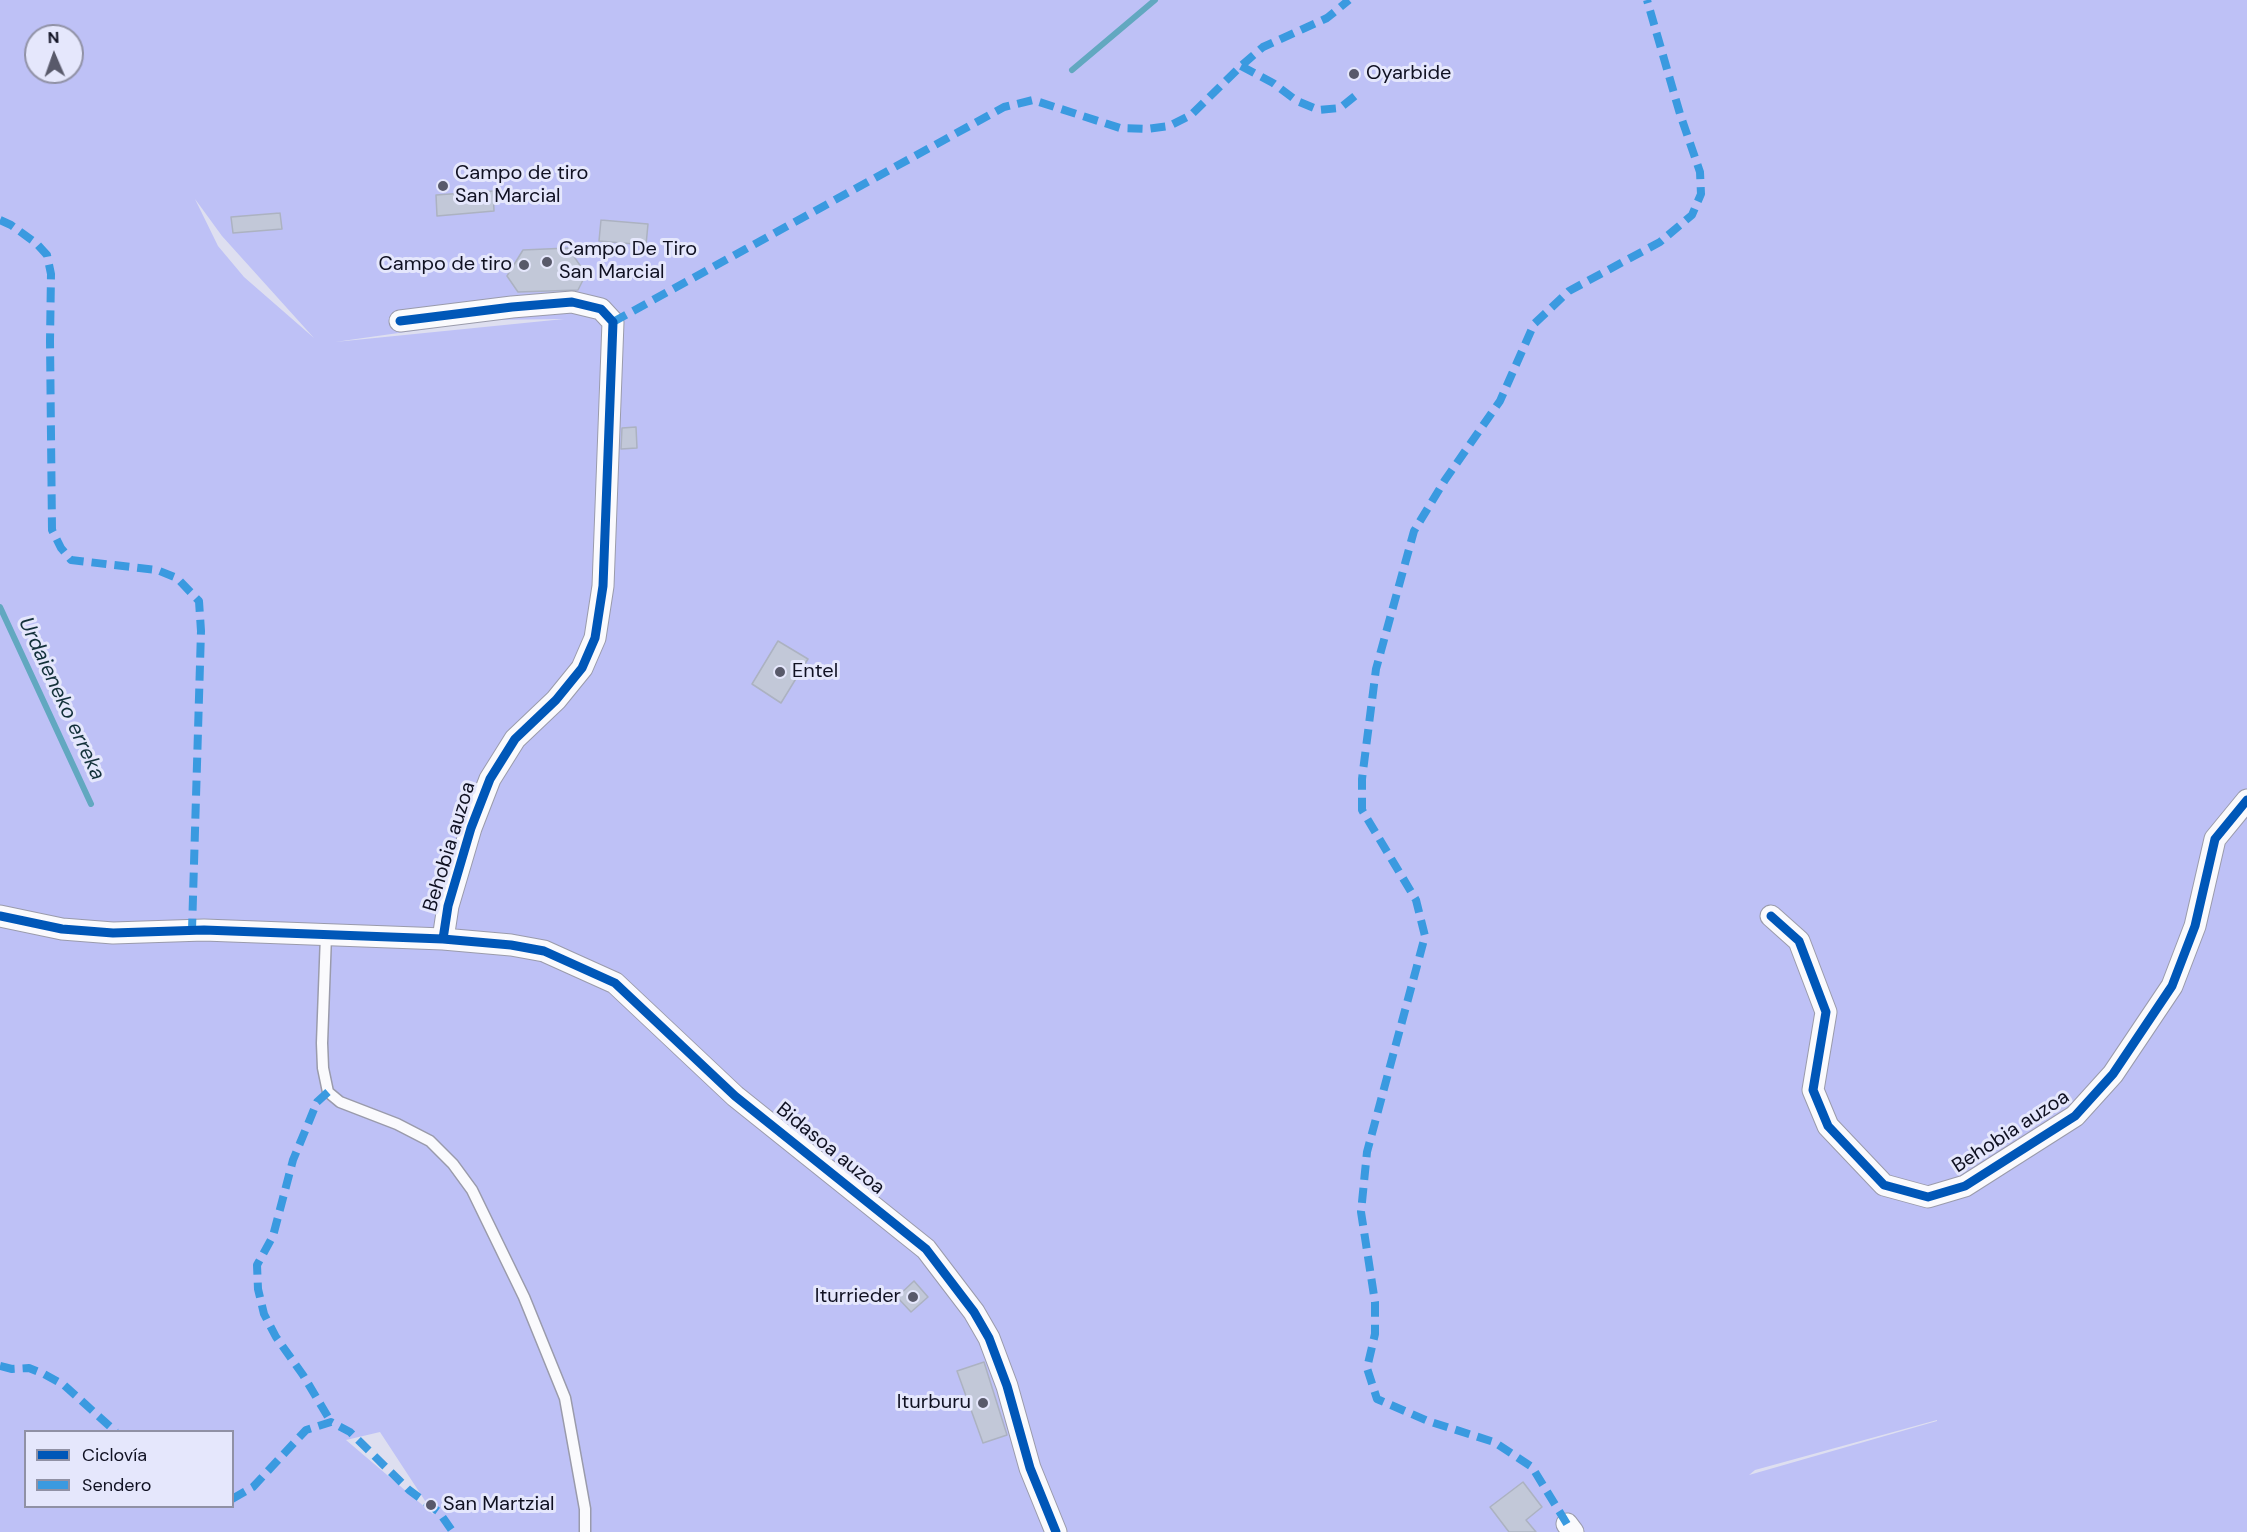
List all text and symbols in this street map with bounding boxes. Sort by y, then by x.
north arrow [24,24,84,84]
text: N [47,27,60,48]
place label: Oyarbide [1366,62,1451,86]
marker: Oyarbide [1347,67,1361,81]
place label: Campo de tiro San Marcial [455,162,588,209]
marker: Campo de tiro San Marcial [436,179,450,193]
place label: Campo De Tiro San Marcial [559,238,697,285]
place label: Campo de tiro [379,253,512,277]
marker: Campo De Tiro San Marcial [540,255,554,269]
marker: Campo de tiro [517,258,531,272]
water label: Urdaieneko erreka [12,614,110,784]
place label: Entel [792,660,838,684]
marker: Entel [773,665,787,679]
street label: Behobia auzoa [419,779,481,915]
street label: Behobia auzoa [1948,1085,2074,1179]
street label: Bidasoa auzoa [771,1098,889,1200]
place label: Iturrieder [815,1285,901,1309]
marker: Iturrieder [906,1290,920,1304]
place label: Iturburu [897,1391,971,1415]
marker: Iturburu [976,1396,990,1410]
legend [24,1430,234,1508]
text: Ciclovía [82,1443,147,1467]
text: Sendero [82,1473,152,1497]
place label: San Martzial [443,1493,555,1517]
marker: San Martzial [424,1498,438,1512]

